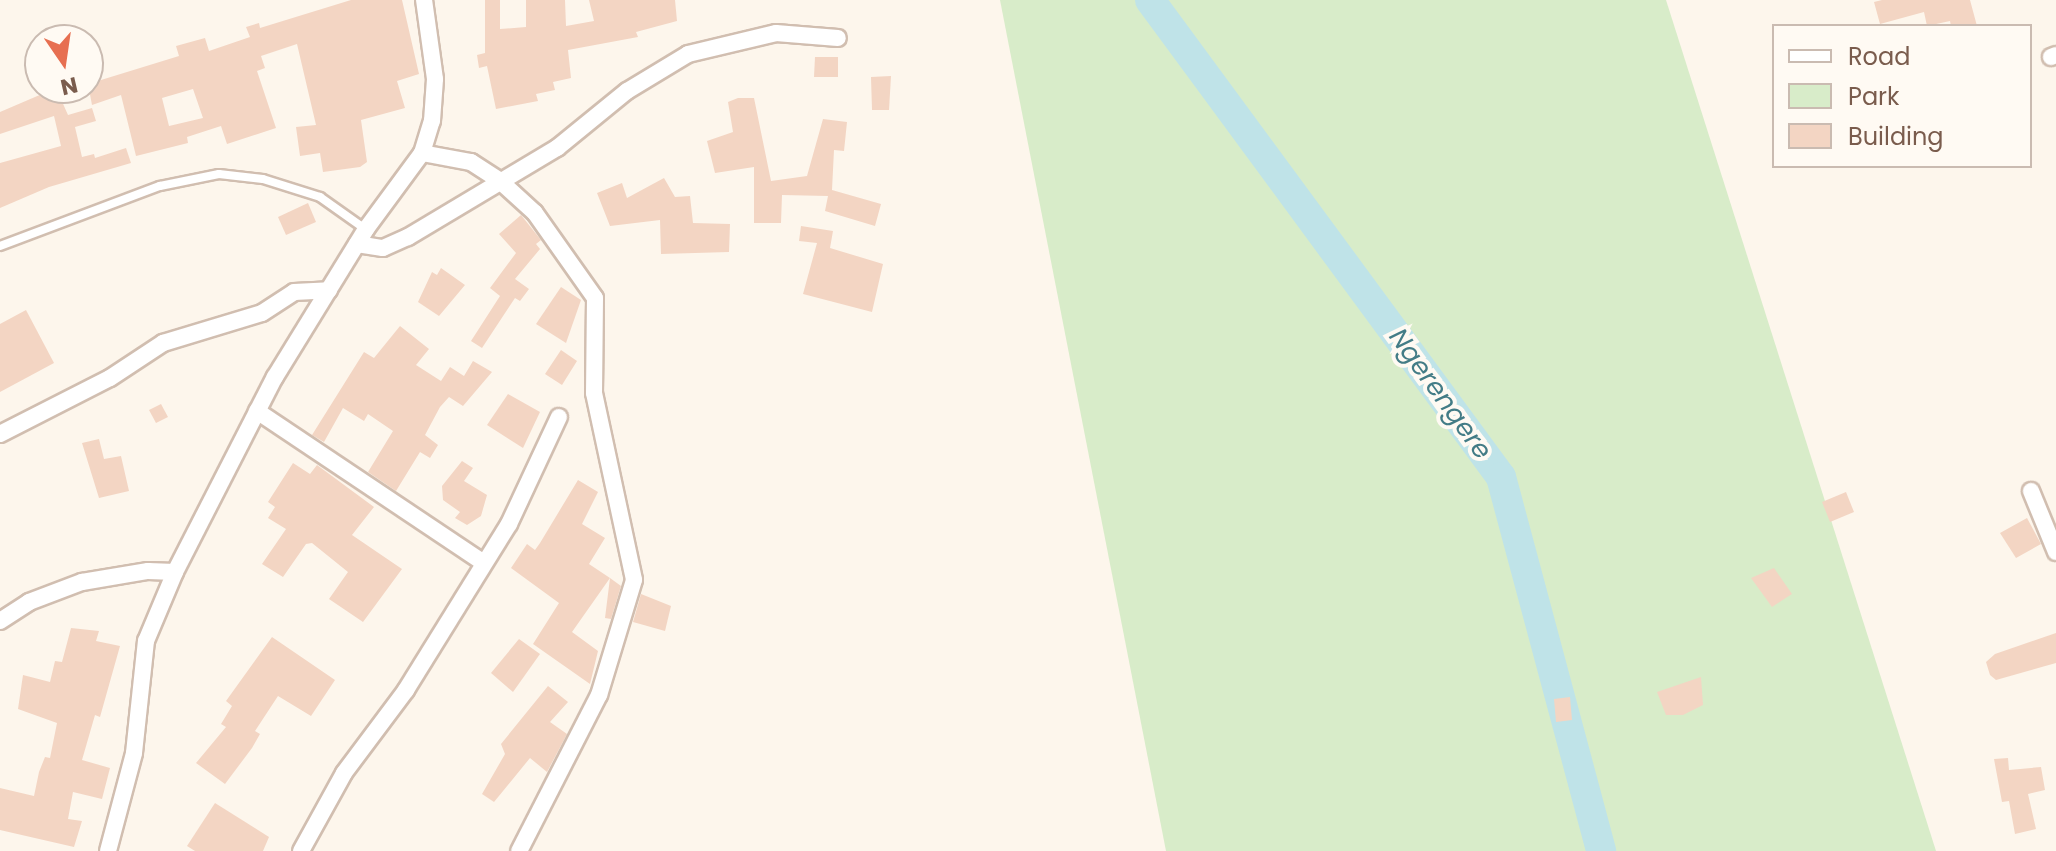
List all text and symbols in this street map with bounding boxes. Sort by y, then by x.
north arrow [24,24,104,104]
legend [1772,24,2032,168]
text: Road [1848,40,1910,73]
text: N [58,69,81,103]
text: Park [1848,80,1899,113]
text: Building [1848,120,1944,153]
water label: Ngerengere [1382,323,1498,465]

